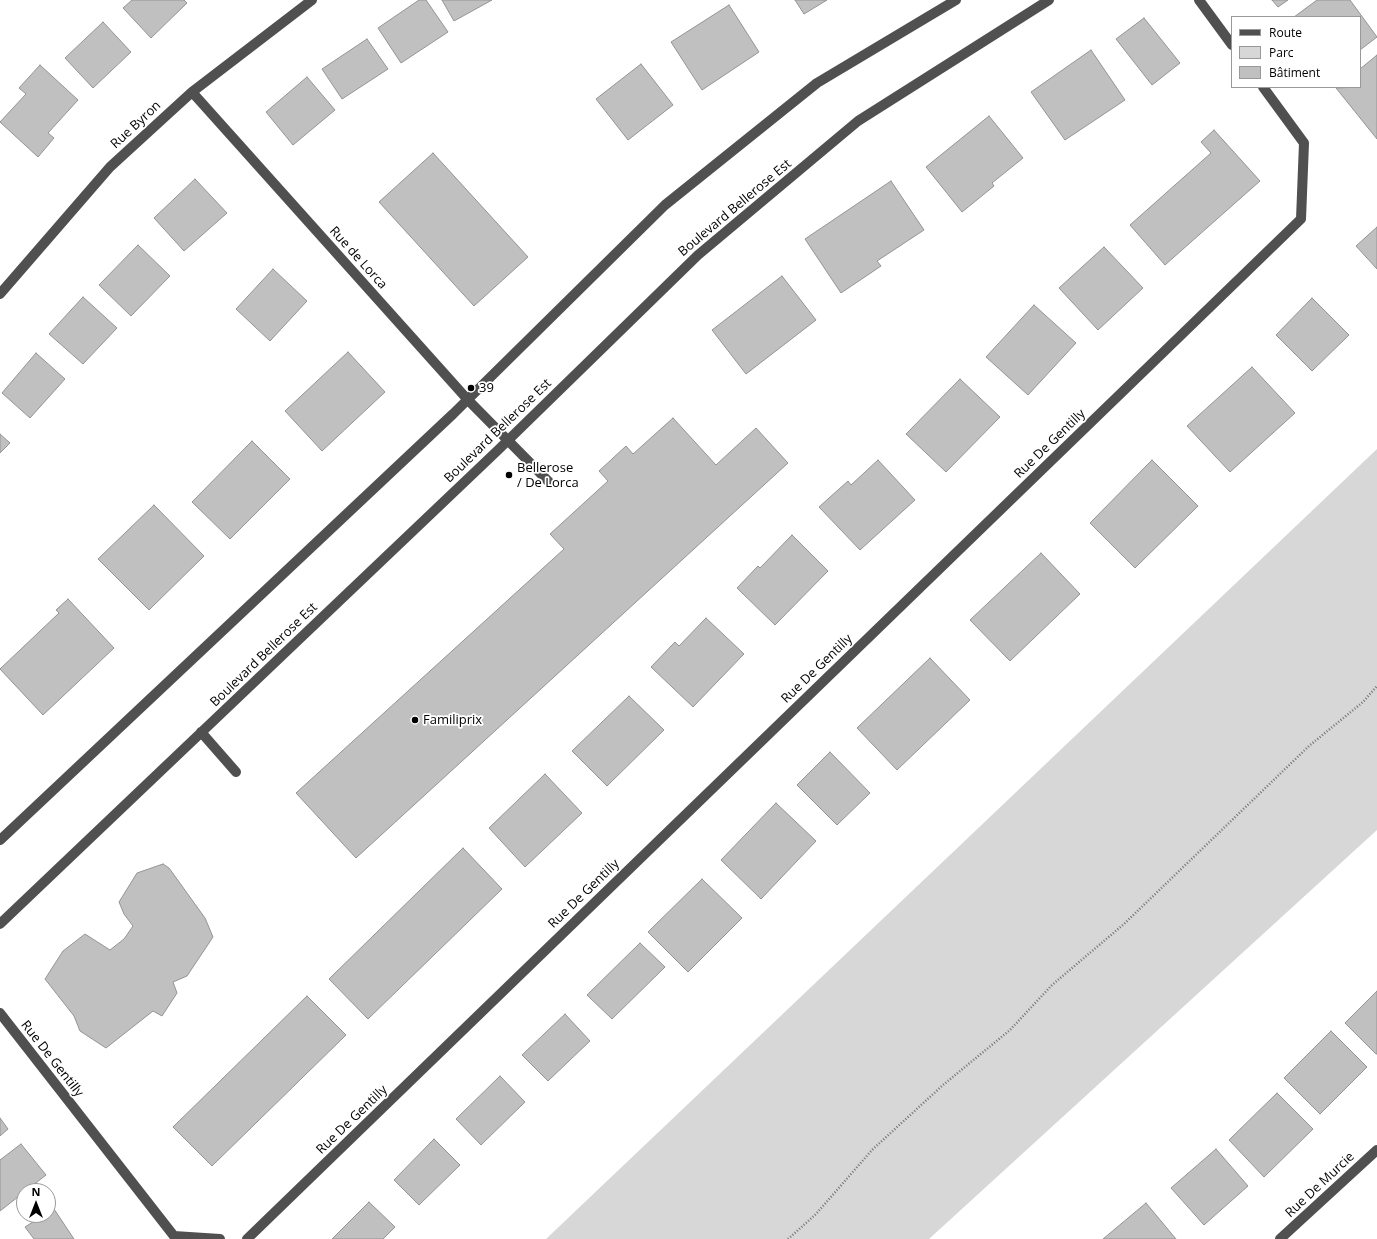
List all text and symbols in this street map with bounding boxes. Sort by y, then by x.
legend [1231,16,1361,88]
text: Route [1269,24,1302,41]
text: Parc [1269,44,1294,61]
text: Bâtiment [1269,64,1320,81]
street label: Rue Byron [108,98,164,152]
street label: Boulevard Bellerose Est [675,156,795,260]
street label: Rue de Lorca [326,224,390,292]
street label: Boulevard Bellerose Est [441,376,555,486]
place label: 39 [479,380,494,396]
marker: 39 [466,383,476,393]
street label: Rue De Gentilly [1011,406,1089,482]
place label: Bellerose / De Lorca [517,460,579,491]
marker: Bellerose / De Lorca [504,470,514,480]
street label: Boulevard Bellerose Est [207,600,321,710]
street label: Rue De Gentilly [778,631,856,707]
place label: Familiprix [423,712,482,728]
marker: Familiprix [410,715,420,725]
street label: Rue De Gentilly [545,856,623,932]
street label: Rue De Gentilly [17,1018,87,1100]
street label: Rue De Gentilly [313,1082,391,1158]
street label: Rue De Murcie [1282,1149,1358,1221]
north arrow [16,1183,56,1223]
text: N [32,1184,40,1199]

